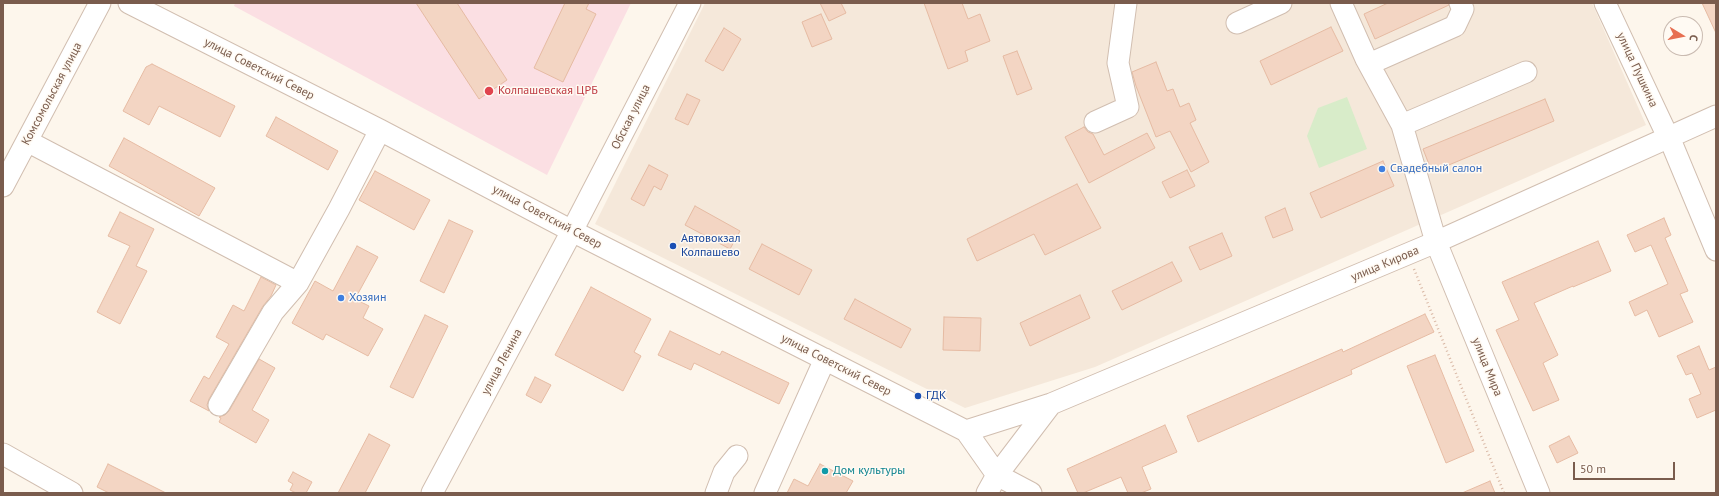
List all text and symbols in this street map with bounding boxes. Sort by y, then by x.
north arrow [1663,16,1703,56]
street label: улица Пушкина [1613,30,1661,110]
text: С [1686,34,1701,42]
street label: улица Советский Север [201,35,317,103]
street label: Комсомольская улица [19,40,85,148]
street label: Обская улица [608,82,654,152]
place label: Колпашевская ЦРБ [498,84,598,98]
marker: Колпашевская ЦРБ [483,85,495,97]
place label: Свадебный салон [1390,162,1482,176]
marker: Свадебный салон [1377,164,1387,174]
street label: улица Советский Север [490,182,604,252]
place label: Автовокзал Колпашево [681,232,740,260]
marker: Автовокзал Колпашево [668,241,678,251]
street label: улица Кирова [1349,243,1421,285]
place label: Хозяин [349,291,386,305]
marker: Хозяин [336,293,346,303]
street label: улица Ленина [479,326,525,398]
street label: улица Советский Север [778,331,894,399]
street label: улица Мира [1469,335,1505,399]
place label: ГДК [926,389,946,403]
marker: ГДК [913,391,923,401]
scale bar [1575,454,1677,480]
text: 50 m [1580,461,1606,476]
place label: Дом культуры [833,464,905,478]
marker: Дом культуры [820,466,830,476]

